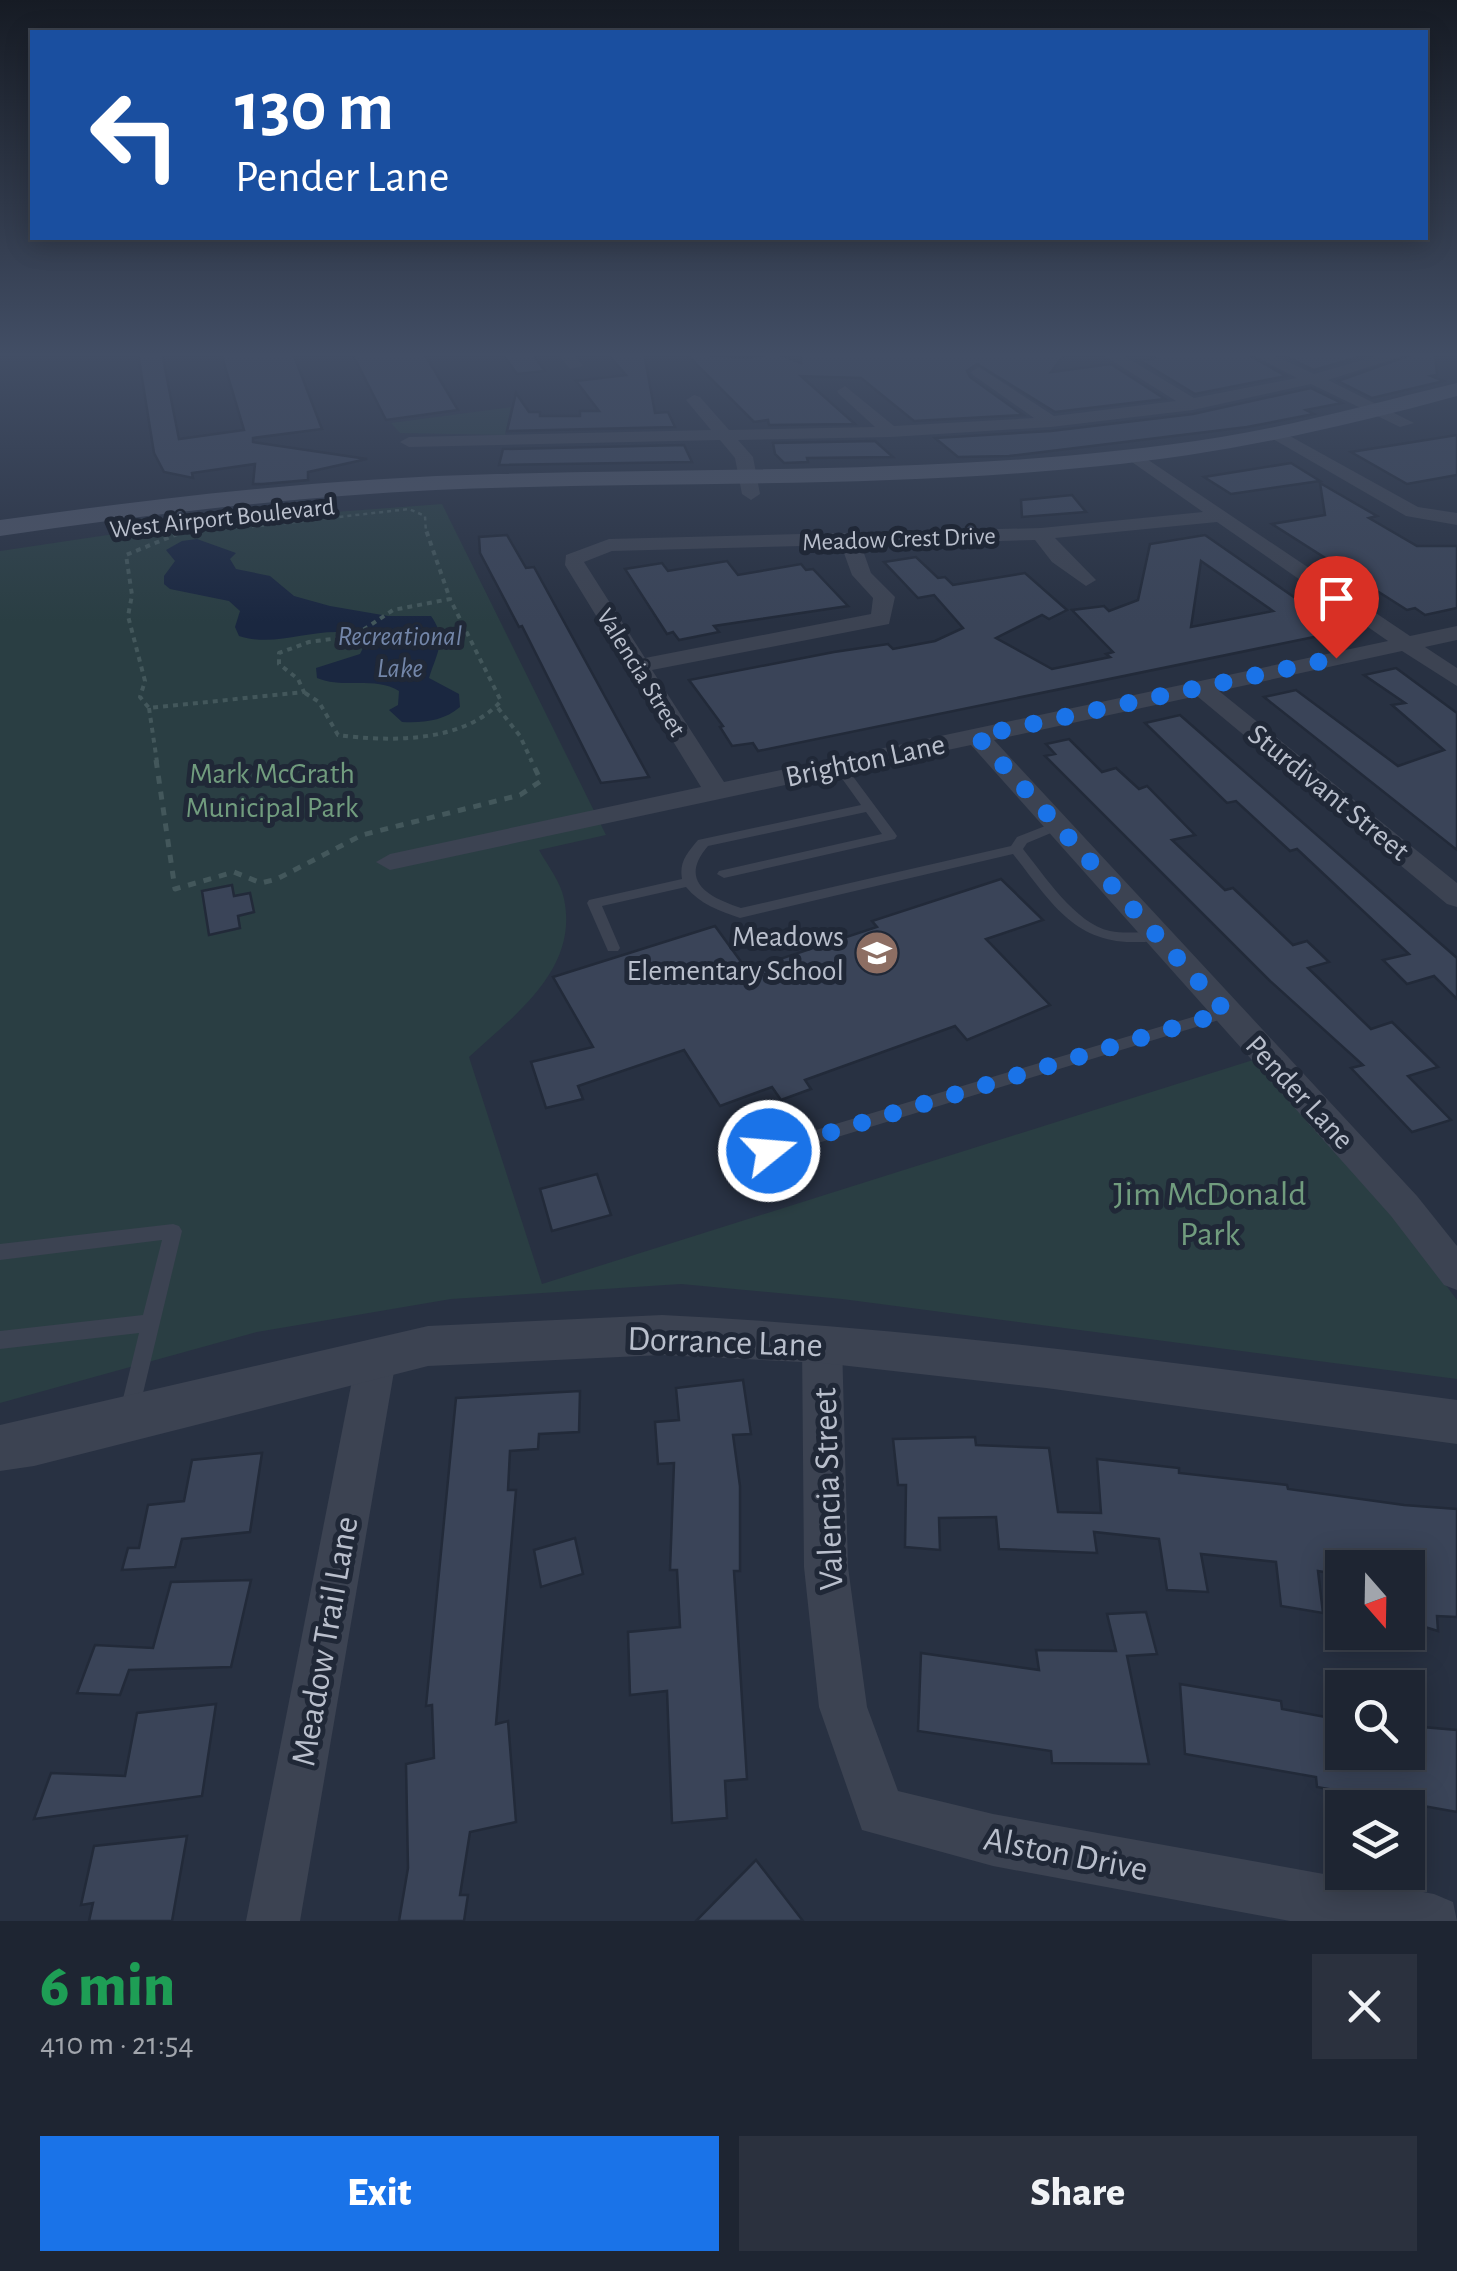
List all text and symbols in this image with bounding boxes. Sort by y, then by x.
icon: left [70,70,200,200]
text: 130 m [235,73,394,143]
text: Pender Lane [235,155,450,200]
street label: West Airport Boulevard [108,494,336,543]
street label: Meadow Crest Drive [802,524,996,555]
pin [1294,556,1379,659]
icon: arrive [1309,571,1364,626]
street label: Valencia Street [592,605,690,741]
water label: Recreational Lake [338,623,463,683]
street label: Sturdivant Street [1242,719,1415,867]
street label: Brighton Lane [783,729,948,793]
park label: Mark McGrath Municipal Park [186,759,359,823]
place label: Meadows Elementary School [627,922,844,986]
school or university icon: Meadows Elementary School [854,930,900,976]
street label: Pender Lane [1240,1030,1359,1155]
position arrow [717,1099,821,1203]
park label: Jim McDonald Park [1114,1177,1306,1252]
street label: Dorrance Lane [627,1322,823,1363]
street label: Valencia Street [807,1387,850,1591]
street label: Meadow Trail Lane [286,1514,365,1769]
north arrow [1325,1550,1425,1650]
map controls [1325,1550,1425,1890]
button: search [1325,1670,1425,1770]
button: layers [1325,1790,1425,1890]
street label: Alston Drive [981,1821,1151,1887]
button: close [1312,1954,1417,2059]
text: 6 min [40,1957,175,2017]
text: 410 m · 21:54 [40,2028,194,2060]
button: Exit [40,2136,719,2251]
button: Share [739,2136,1417,2251]

